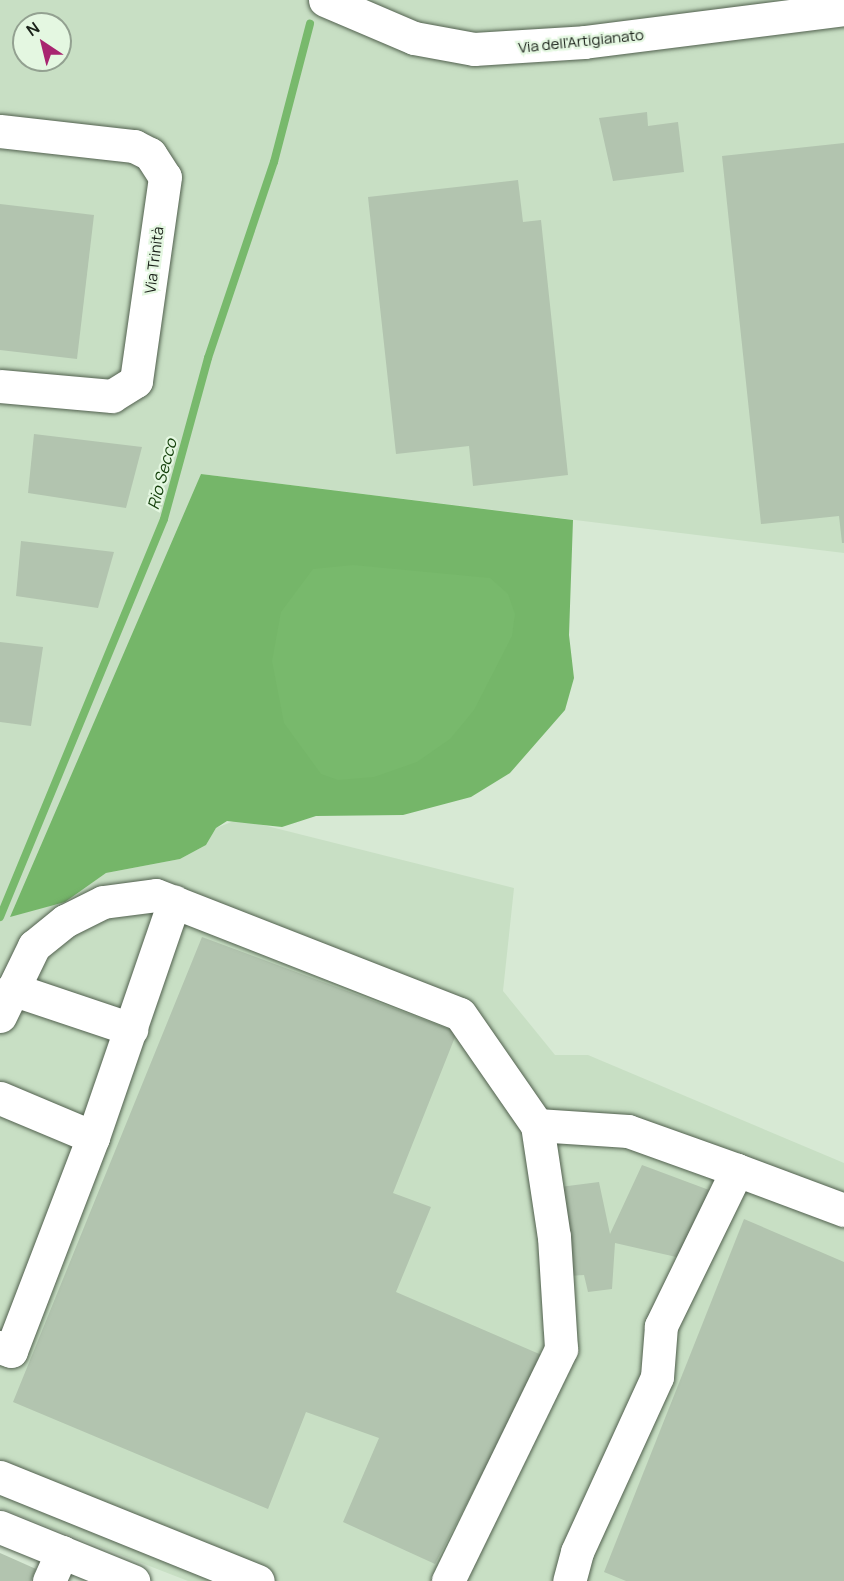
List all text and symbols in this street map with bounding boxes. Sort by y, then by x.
north arrow [12,12,72,72]
text: N [22,17,44,41]
street label: Via dell'Artigianato [517,25,645,57]
street label: Via Trinità [141,225,167,295]
water label: Rio Secco [143,437,181,511]

